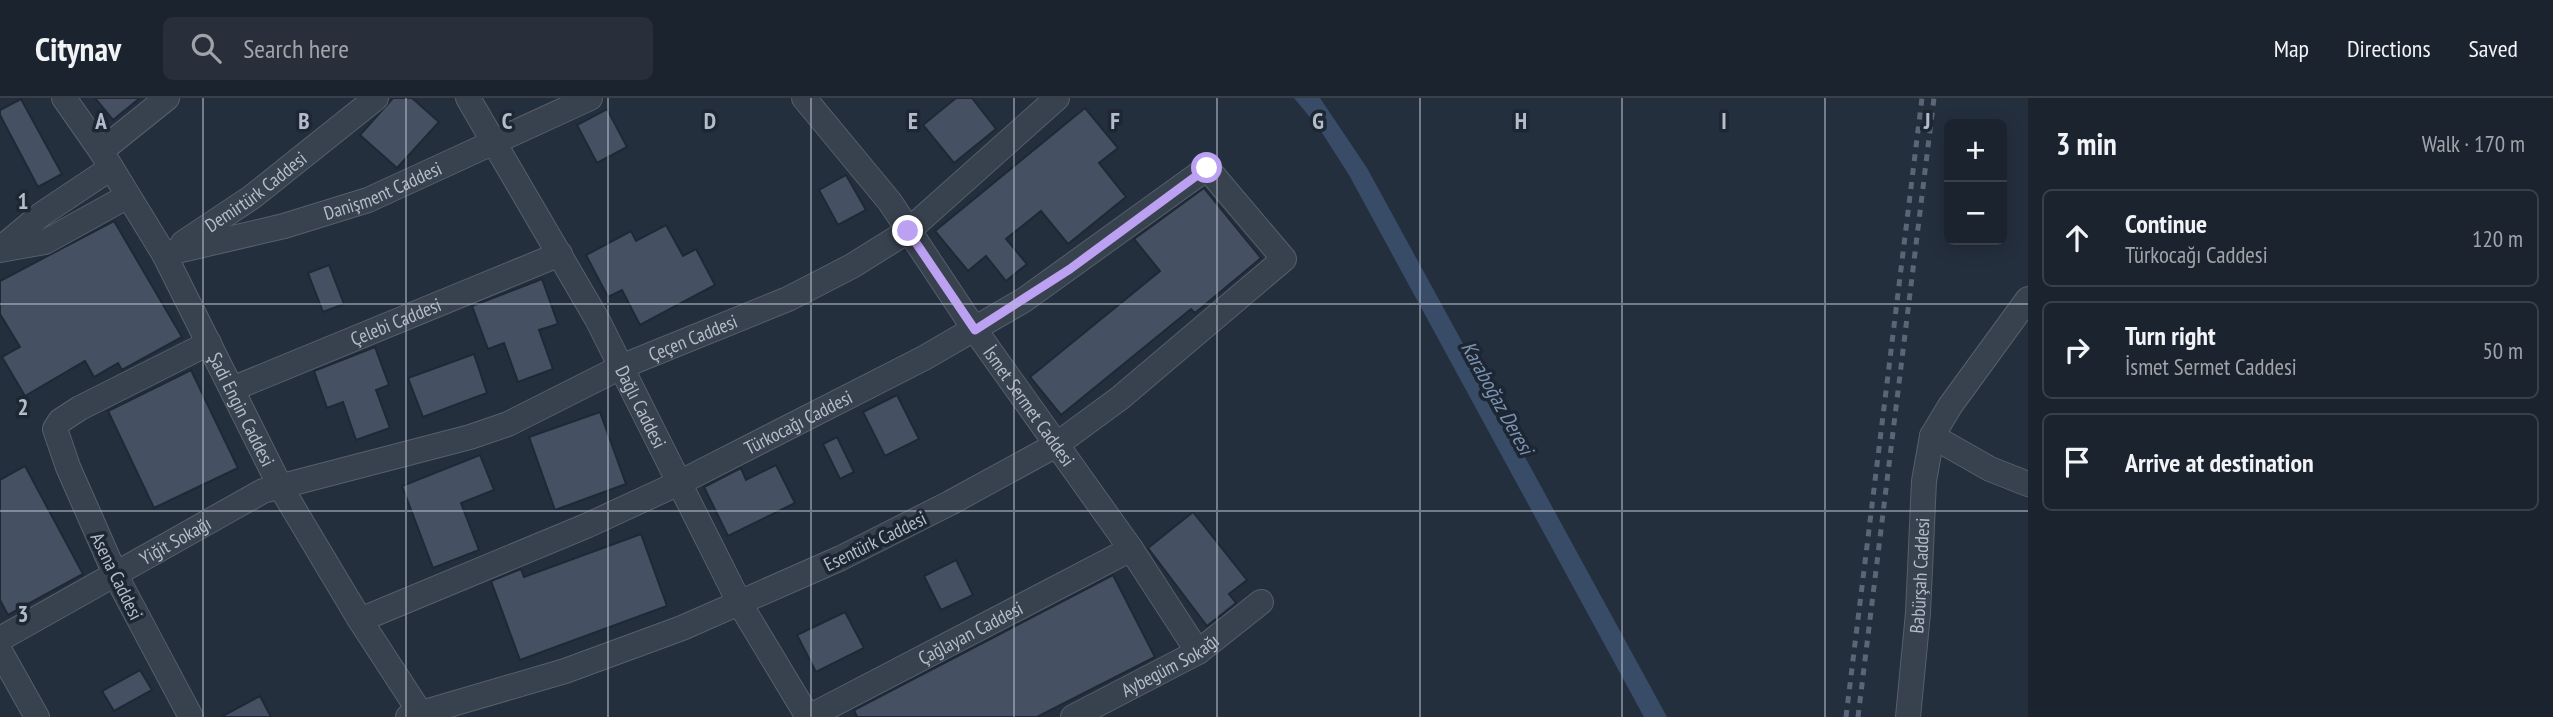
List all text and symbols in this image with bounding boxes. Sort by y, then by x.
search box [163,17,653,80]
text: Citynav [35,27,121,70]
icon: search [187,29,225,67]
text: Search here [243,32,349,65]
text: Map [2274,33,2309,64]
text: Directions [2347,33,2431,64]
text: Saved [2469,33,2518,64]
text: A [94,106,107,135]
text: B [298,106,310,135]
text: C [502,106,513,135]
text: D [704,106,716,135]
text: E [908,106,918,135]
text: F [1110,106,1120,135]
text: G [1312,106,1324,135]
text: H [1515,106,1527,135]
text: I [1721,106,1727,135]
text: J [1923,106,1930,135]
map controls [1944,119,2007,245]
button: + [1944,119,2007,182]
text: 3 min [2056,124,2117,163]
text: Walk · 170 m [2422,129,2525,158]
street label: Demirtürk Caddesi [200,146,311,237]
route start [1191,152,1222,183]
street label: Danişment Caddesi [321,156,445,225]
button: − [1944,182,2007,245]
text: 1 [18,186,29,215]
text: Continue [2125,207,2207,240]
route end [892,215,923,246]
icon: ahead [2058,219,2096,257]
text: 120 m [2472,224,2523,253]
text: Türkocağı Caddesi [2125,240,2268,269]
street label: Çelebi Caddesi [347,292,444,351]
street label: Çeçen Caddesi [645,309,741,366]
text: Turn right [2125,319,2216,352]
icon: right [2058,331,2096,369]
water label: Karaboğaz Deresi [1455,336,1541,461]
text: 50 m [2482,336,2523,365]
street label: İsmet Sermet Caddesi [978,341,1080,471]
street label: Şadi Engin Caddesi [203,348,280,470]
text: İsmet Sermet Caddesi [2125,352,2297,381]
street label: Dağlı Caddesi [610,361,672,452]
street label: Türkocağı Caddesi [740,385,856,460]
text: 2 [18,392,29,421]
icon: arrive [2058,443,2096,481]
text: Arrive at destination [2125,446,2314,479]
street label: Esentürk Caddesi [820,506,930,576]
street label: Yiğit Sokağı [135,511,215,570]
street label: Babürşah Caddesi [1904,517,1934,634]
street label: Asena Caddesi [86,528,148,624]
street label: Çağlayan Caddesi [914,596,1027,670]
text: 3 [18,599,29,628]
street label: Aybegüm Sokağı [1117,628,1224,702]

